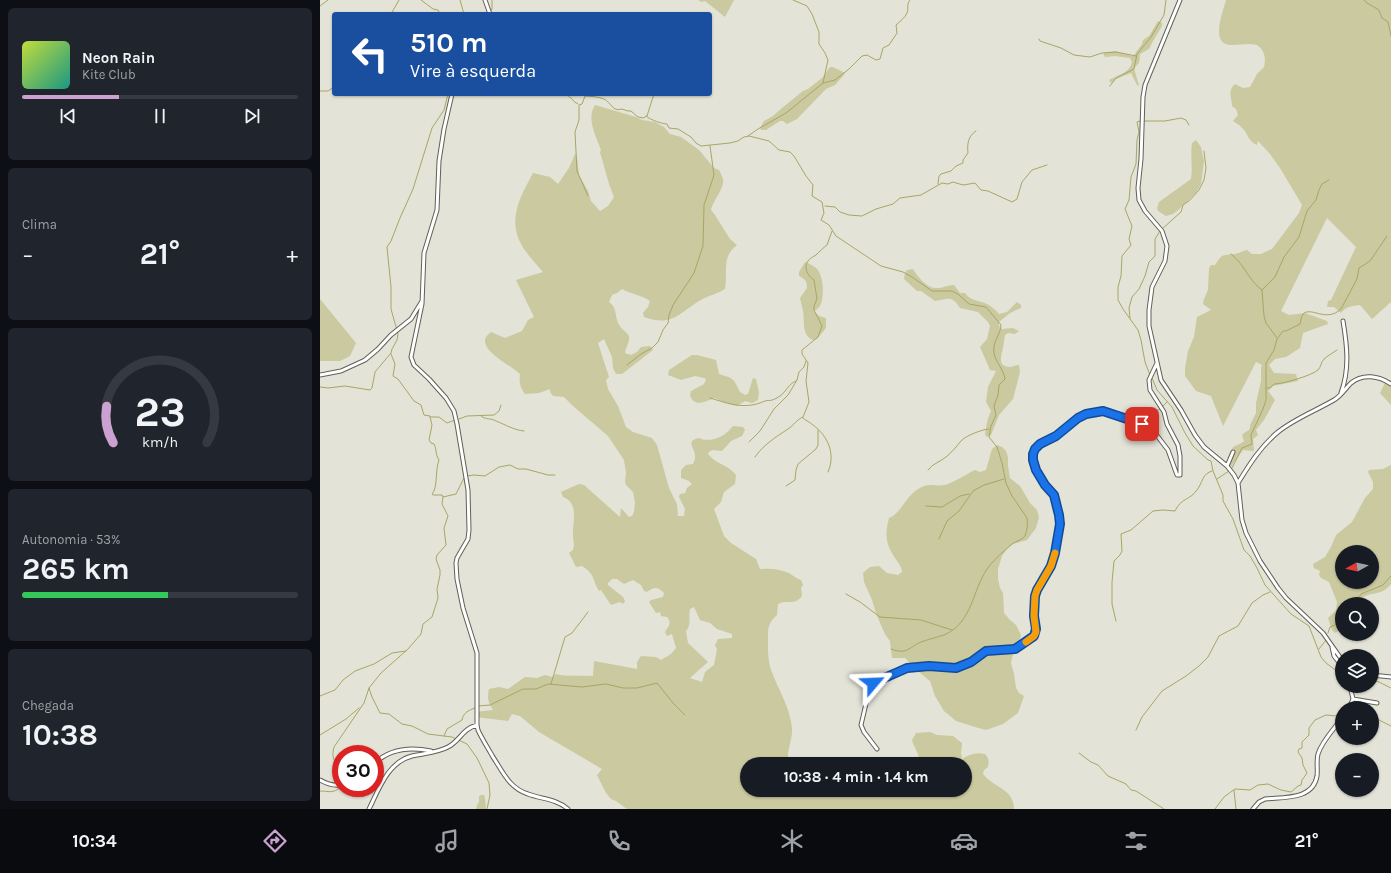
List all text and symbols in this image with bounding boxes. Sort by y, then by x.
text: 510 m [410,26,488,59]
icon: left [344,28,396,80]
text: Neon Rain [82,49,155,67]
text: Vire à esquerda [410,60,536,82]
text: Kite Club [82,67,136,82]
icon: previous [57,105,79,127]
icon: pause [149,105,171,127]
icon: next [241,105,263,127]
text: Clima [22,217,57,232]
text: 21° [140,236,180,272]
text: − [22,242,34,268]
text: + [286,242,298,268]
text: 23 [134,387,186,435]
pin [1125,407,1159,441]
icon: arrive [1131,413,1153,435]
text: km/h [142,433,178,450]
text: Autonomia · 53% [22,532,120,547]
north arrow [1335,545,1379,589]
map controls [1335,545,1379,797]
text: 265 km [22,551,130,587]
button: search [1335,597,1379,641]
button: layers [1335,649,1379,693]
position arrow [852,662,894,704]
text: Chegada [22,698,74,713]
button: + [1335,701,1379,745]
text: 10:38 [22,717,98,753]
speed limit sign: 30 [332,745,384,797]
button: − [1335,753,1379,797]
text: 10:38 · 4 min · 1.4 km [783,768,929,786]
icon: directions [261,827,289,855]
icon: music [433,827,461,855]
icon: phone [605,827,633,855]
icon: climate [778,827,806,855]
icon: car [950,827,978,855]
icon: filters [1122,827,1150,855]
text: 10:34 [72,830,117,852]
text: 21° [1295,830,1319,852]

